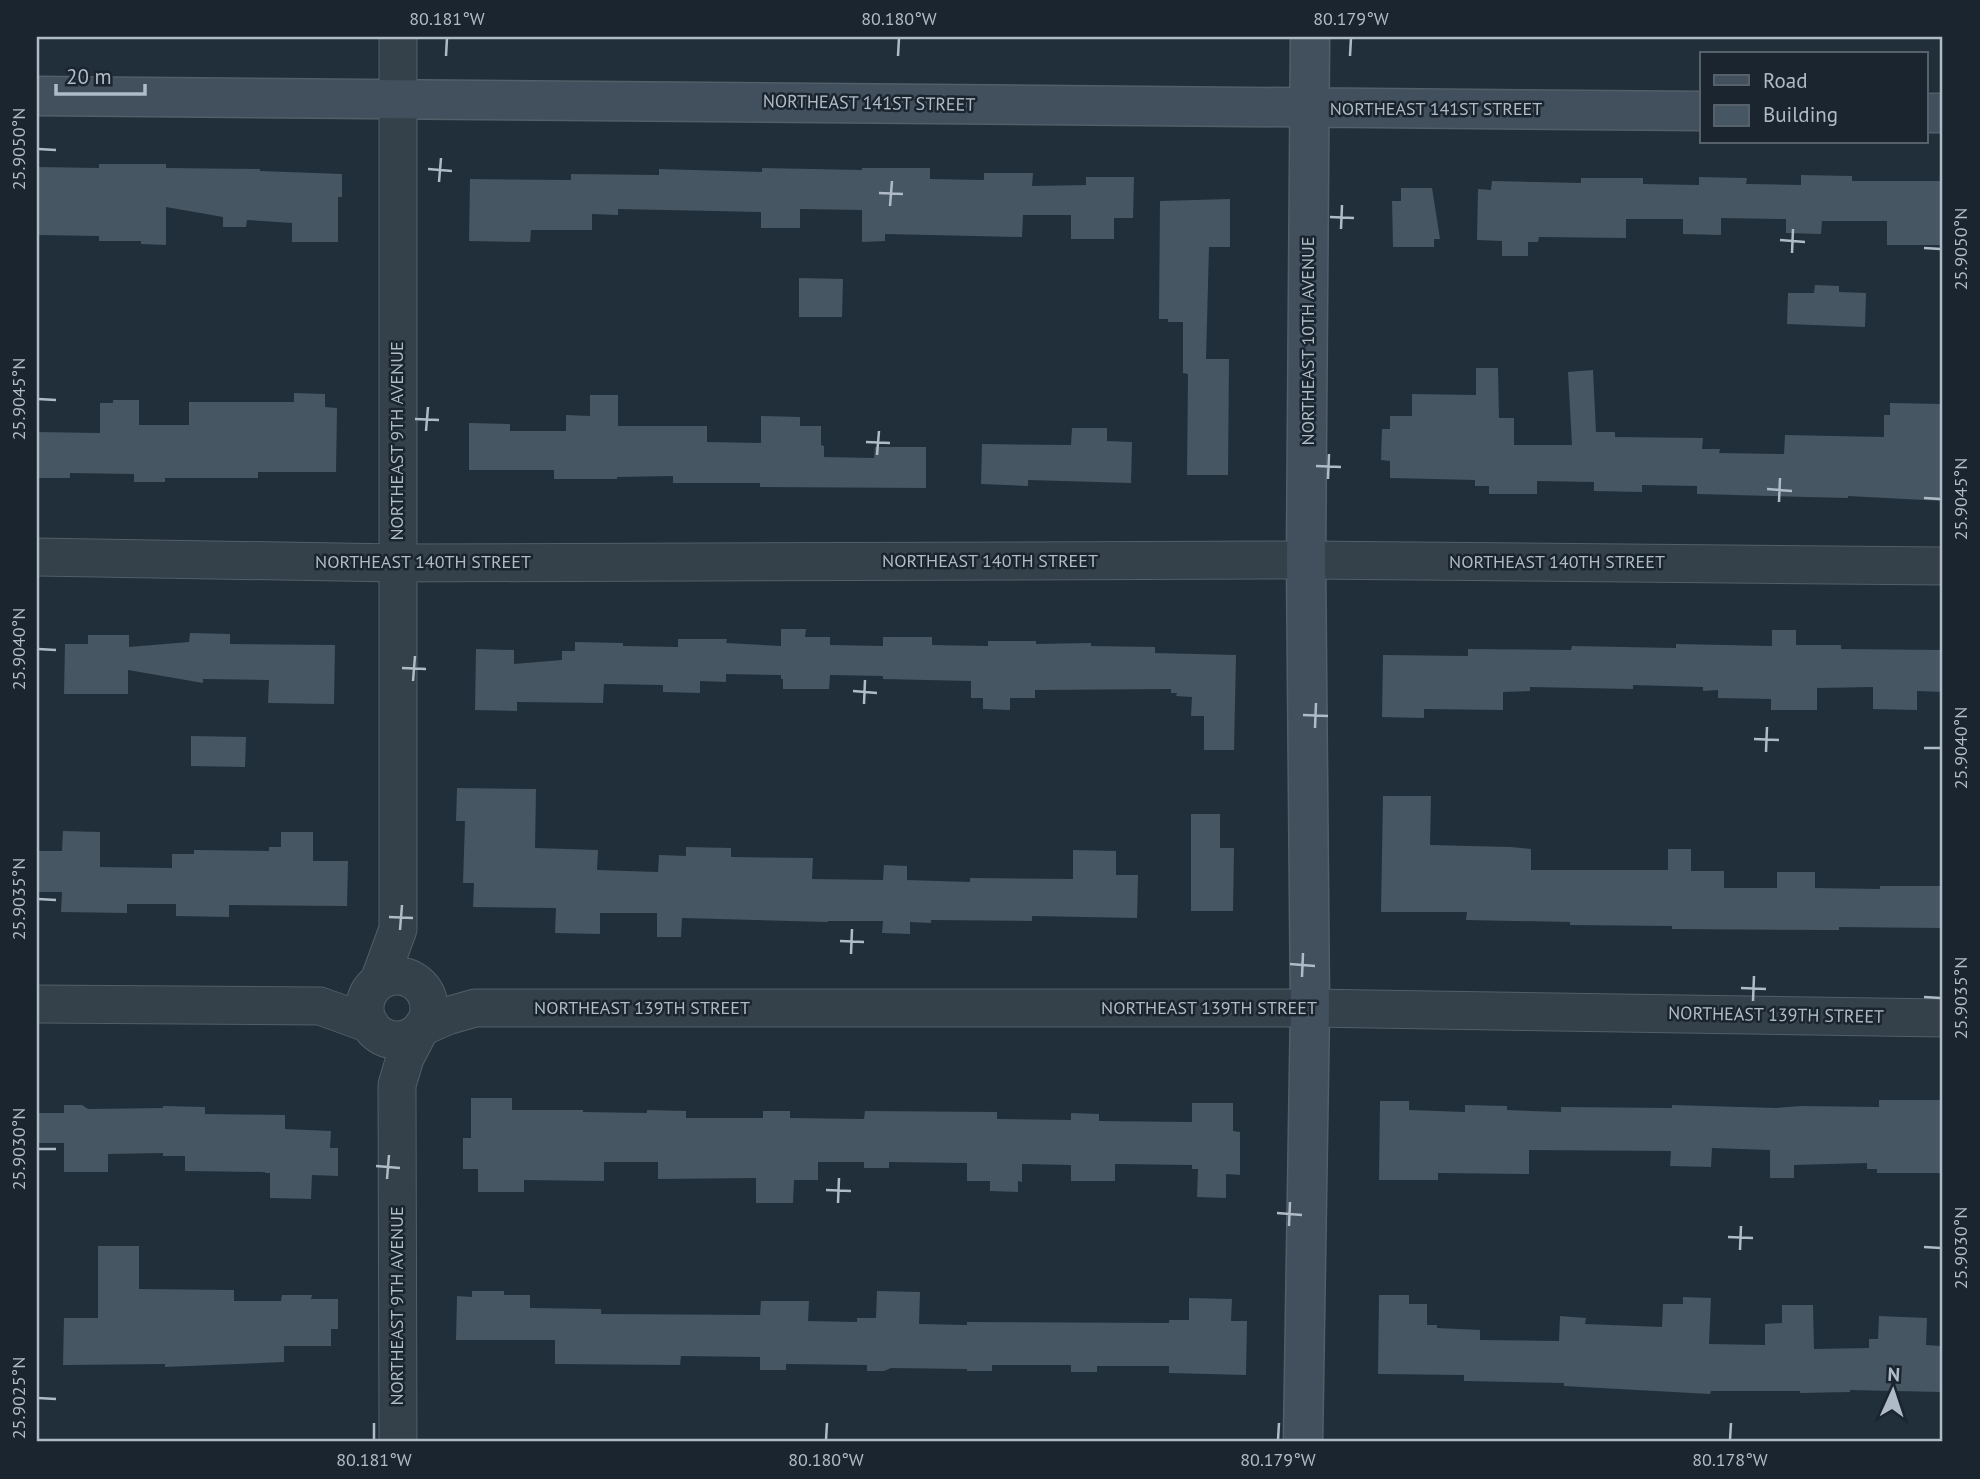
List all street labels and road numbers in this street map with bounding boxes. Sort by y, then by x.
street label: NORTHEAST 141ST STREET [763,89,975,116]
street label: NORTHEAST 141ST STREET [1330,97,1542,120]
street label: NORTHEAST 10TH AVENUE [1296,237,1319,445]
street label: NORTHEAST 9TH AVENUE [385,341,408,541]
street label: NORTHEAST 140TH STREET [882,549,1098,572]
street label: NORTHEAST 140TH STREET [315,550,531,573]
street label: NORTHEAST 140TH STREET [1449,550,1665,573]
street label: NORTHEAST 139TH STREET [534,996,750,1019]
street label: NORTHEAST 139TH STREET [1101,996,1317,1019]
street label: NORTHEAST 139TH STREET [1668,1001,1884,1028]
street label: NORTHEAST 9TH AVENUE [385,1206,408,1406]

